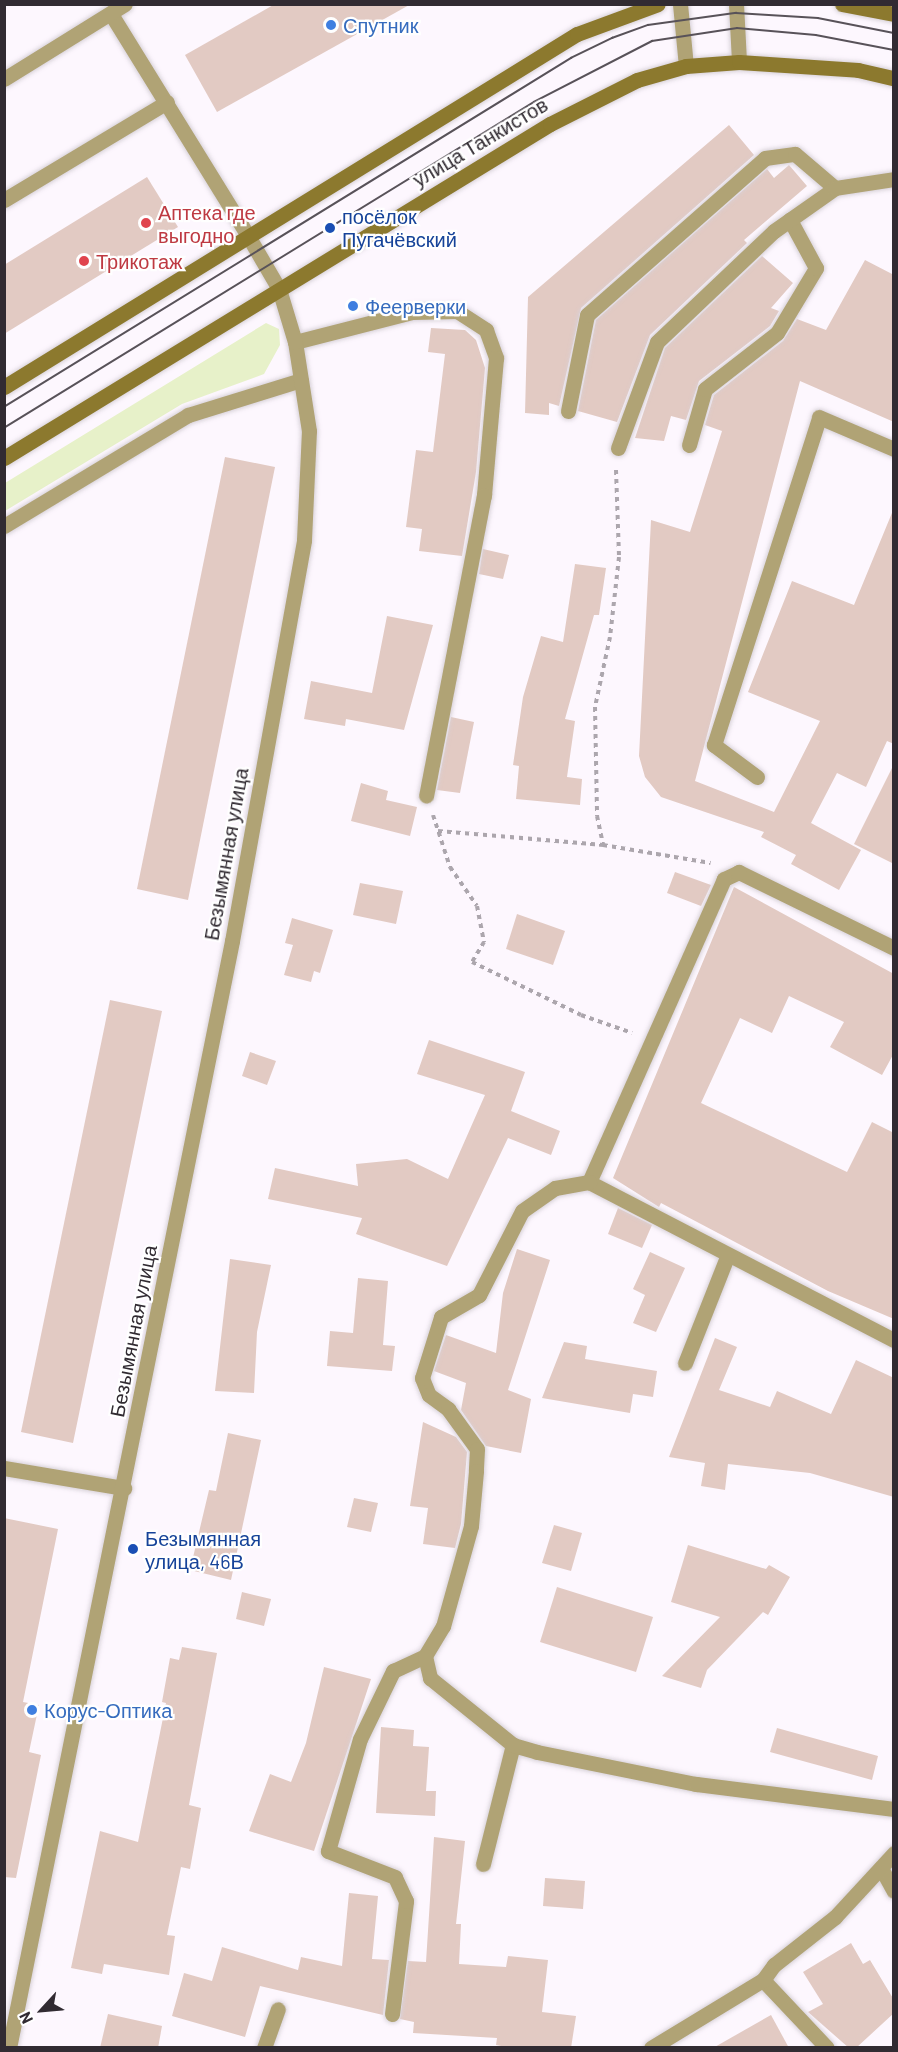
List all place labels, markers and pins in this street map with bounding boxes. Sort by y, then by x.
place label: Спутник [343,13,418,37]
marker: Спутник [324,18,338,32]
place label: Аптека где выгодно [158,200,256,247]
place label: посёлок Пугачёвский [342,204,457,251]
marker: Аптека где выгодно [139,216,153,230]
marker: посёлок Пугачёвский [323,221,337,235]
place label: Трикотаж [96,249,182,273]
marker: Трикотаж [77,254,91,268]
place label: Феерверки [365,294,466,318]
marker: Феерверки [346,299,360,313]
place label: Безымянная улица, 46В [145,1526,261,1573]
marker: Безымянная улица, 46В [126,1542,140,1556]
place label: Корус-Оптика [44,1698,172,1722]
marker: Корус-Оптика [25,1703,39,1717]

